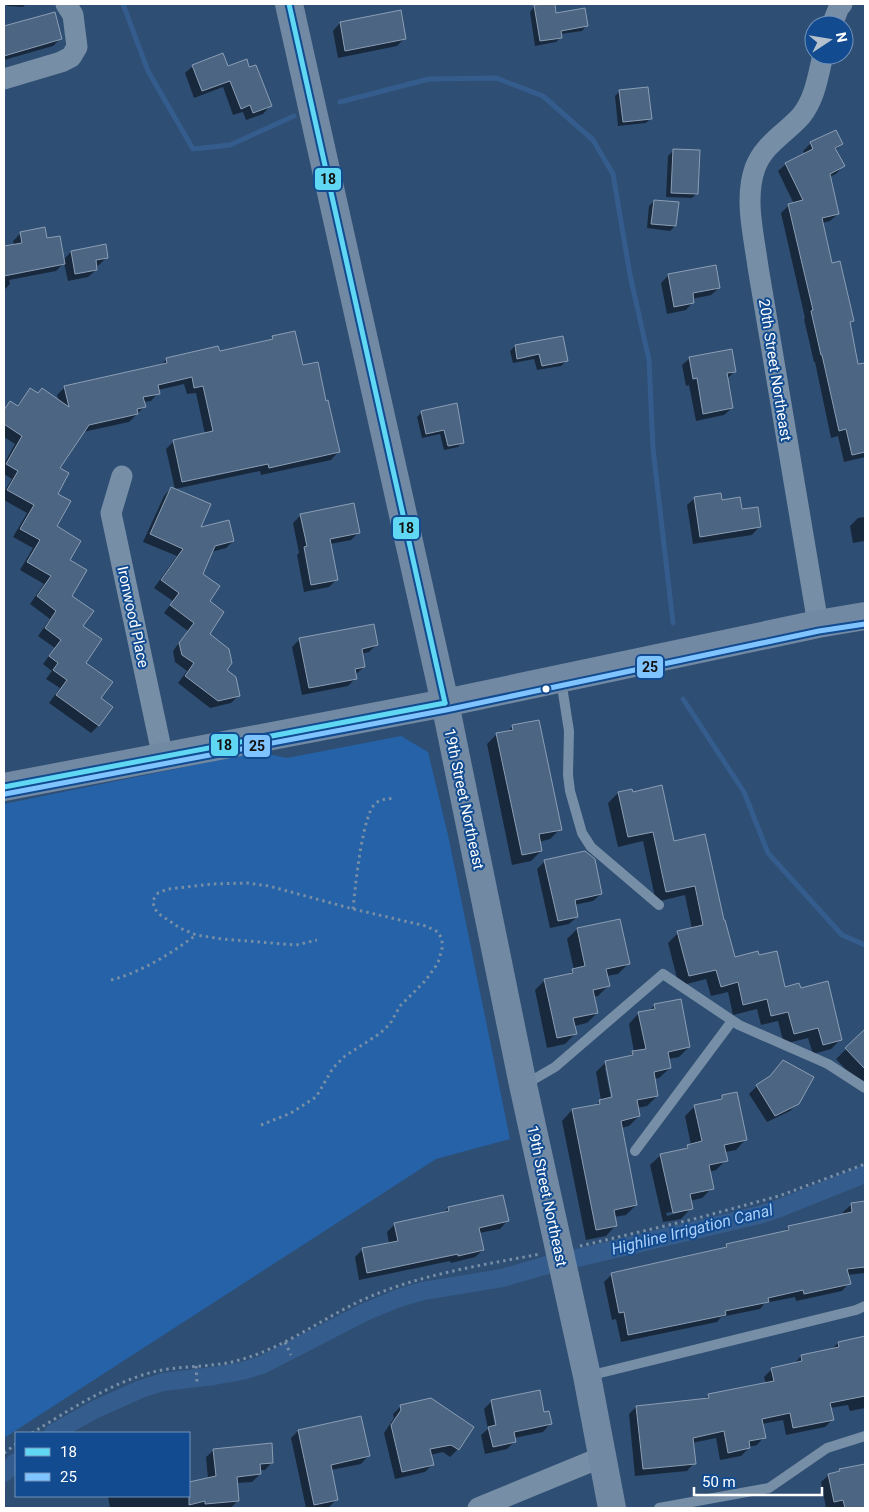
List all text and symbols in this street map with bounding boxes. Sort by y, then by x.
north arrow [804,15,854,65]
text: N [833,31,851,44]
line badge: 18 [314,167,342,191]
text: 18 [320,171,336,187]
street label: 20th Street Northeast [755,298,795,442]
line badge: 18 [392,516,420,540]
text: 18 [398,520,414,536]
street label: Ironwood Place [113,565,153,670]
line badge: 25 [636,655,664,679]
text: 25 [642,659,658,675]
unlabelled marker [541,684,551,694]
street label: 19th Street Northeast [440,727,488,871]
line badge: 18 [210,733,239,757]
line badge: 25 [243,734,271,758]
text: 18 [216,737,232,753]
text: 25 [249,738,265,754]
street label: 19th Street Northeast [523,1124,571,1268]
water label: Highline Irrigation Canal [609,1200,775,1259]
legend [15,1432,190,1497]
text: 18 [60,1443,77,1461]
scale bar [694,1464,822,1496]
text: 25 [60,1468,77,1486]
text: 50 m [702,1473,736,1491]

